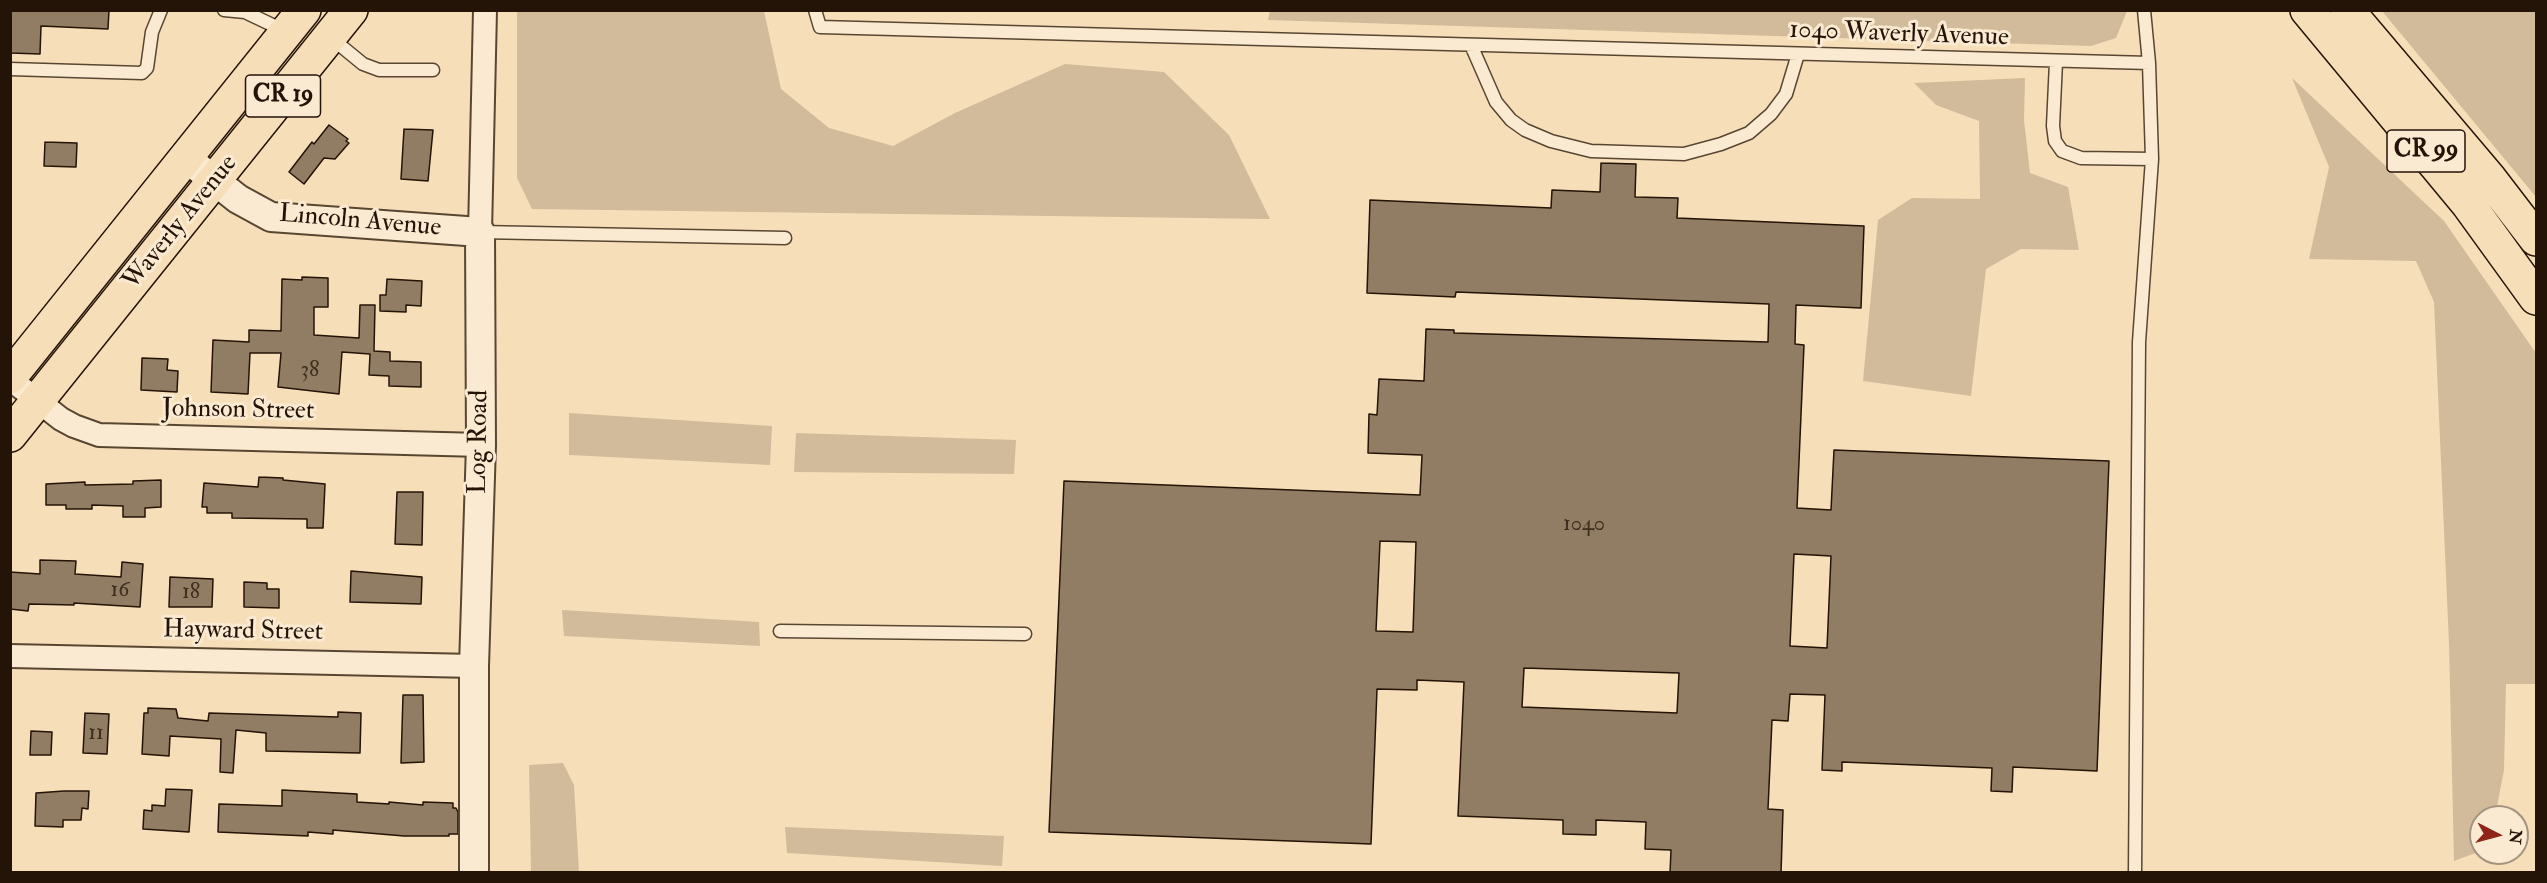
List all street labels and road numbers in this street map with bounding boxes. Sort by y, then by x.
street label: 1040 Waverly Avenue [1789,16,2009,54]
road number: CR 19 [246,75,320,117]
road number: CR 99 [2387,130,2465,172]
street label: Waverly Avenue [117,149,245,297]
street label: Lincoln Avenue [278,199,442,245]
street label: Log Road [463,390,497,494]
street label: Johnson Street [162,394,314,428]
street label: Hayward Street [163,615,323,649]

